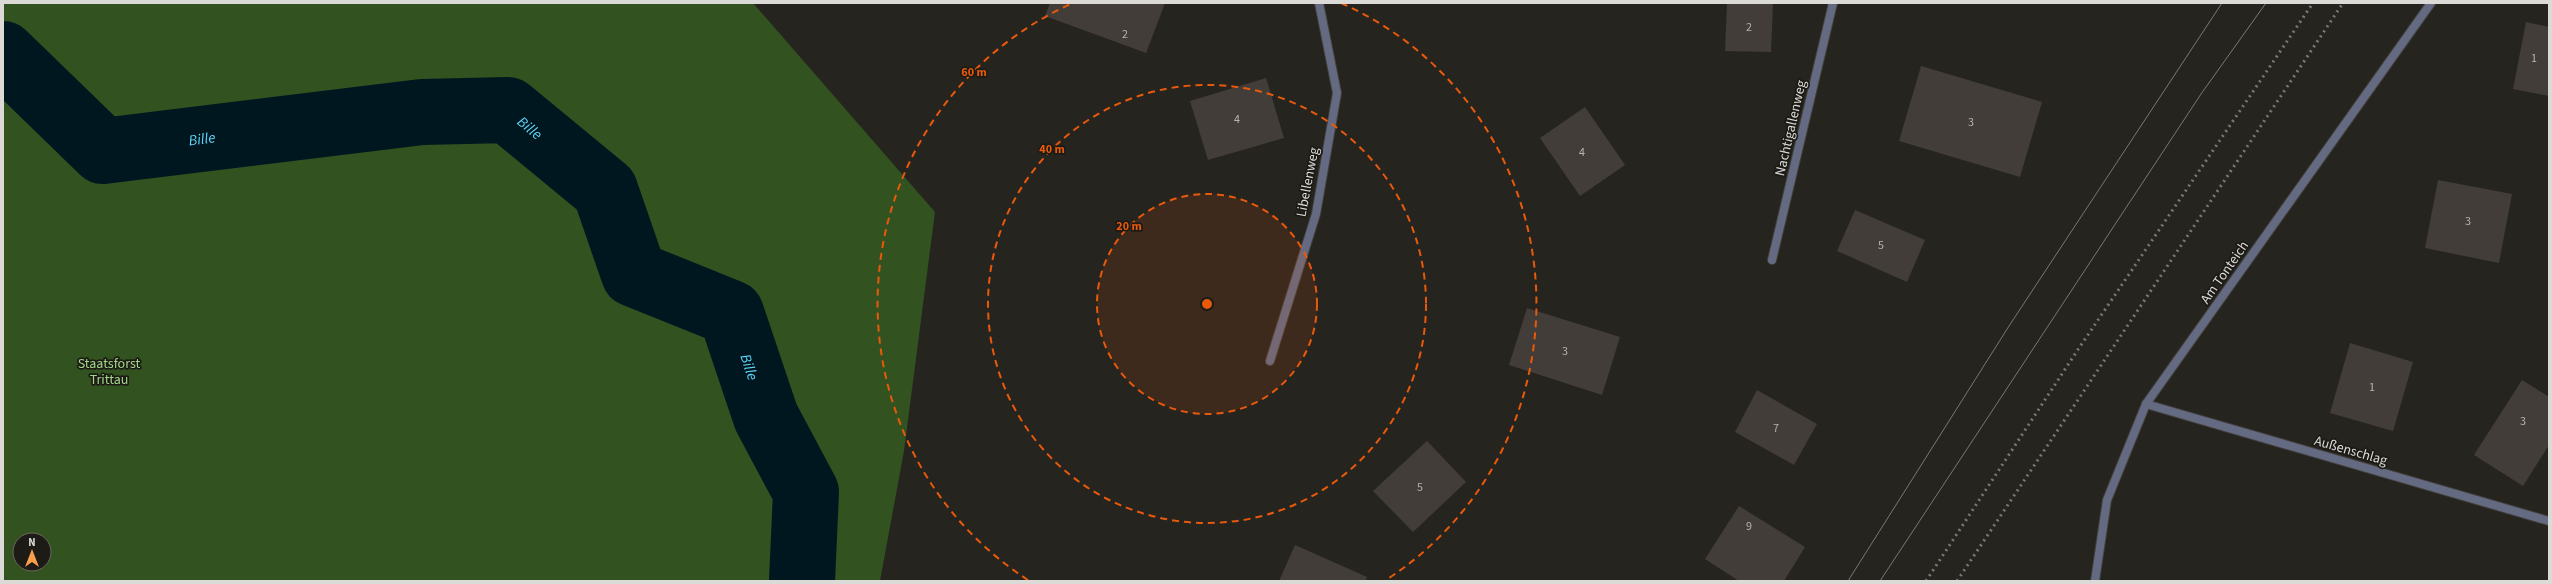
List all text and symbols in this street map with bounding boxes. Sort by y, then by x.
house number: 2 [1746,19,1752,36]
house number: 2 [1122,26,1128,43]
house number: 1 [2531,50,2537,67]
text: 60 m [961,64,987,81]
street label: Nachtigallenweg [1770,78,1812,178]
house number: 4 [1234,111,1240,128]
water label: Bille [512,112,547,145]
house number: 3 [1968,114,1974,131]
water label: Bille [187,127,217,151]
text: 40 m [1039,141,1065,158]
house number: 4 [1579,144,1585,161]
street label: Libellenweg [1291,146,1325,219]
house number: 3 [2465,213,2471,230]
text: 20 m [1116,218,1142,235]
house number: 5 [1878,237,1884,254]
street label: Am Tonteich [2196,237,2254,308]
centre of rings [1200,297,1214,311]
house number: 3 [1562,343,1568,360]
water label: Bille [735,351,763,383]
park label: Staatsforst Trittau [78,354,141,390]
house number: 1 [2369,379,2375,396]
house number: 3 [2520,413,2526,430]
house number: 7 [1773,420,1779,437]
street label: Außenschlag [2312,431,2390,471]
house number: 5 [1417,479,1423,496]
house number: 9 [1746,518,1752,535]
north arrow [12,532,52,572]
text: N [28,535,36,550]

